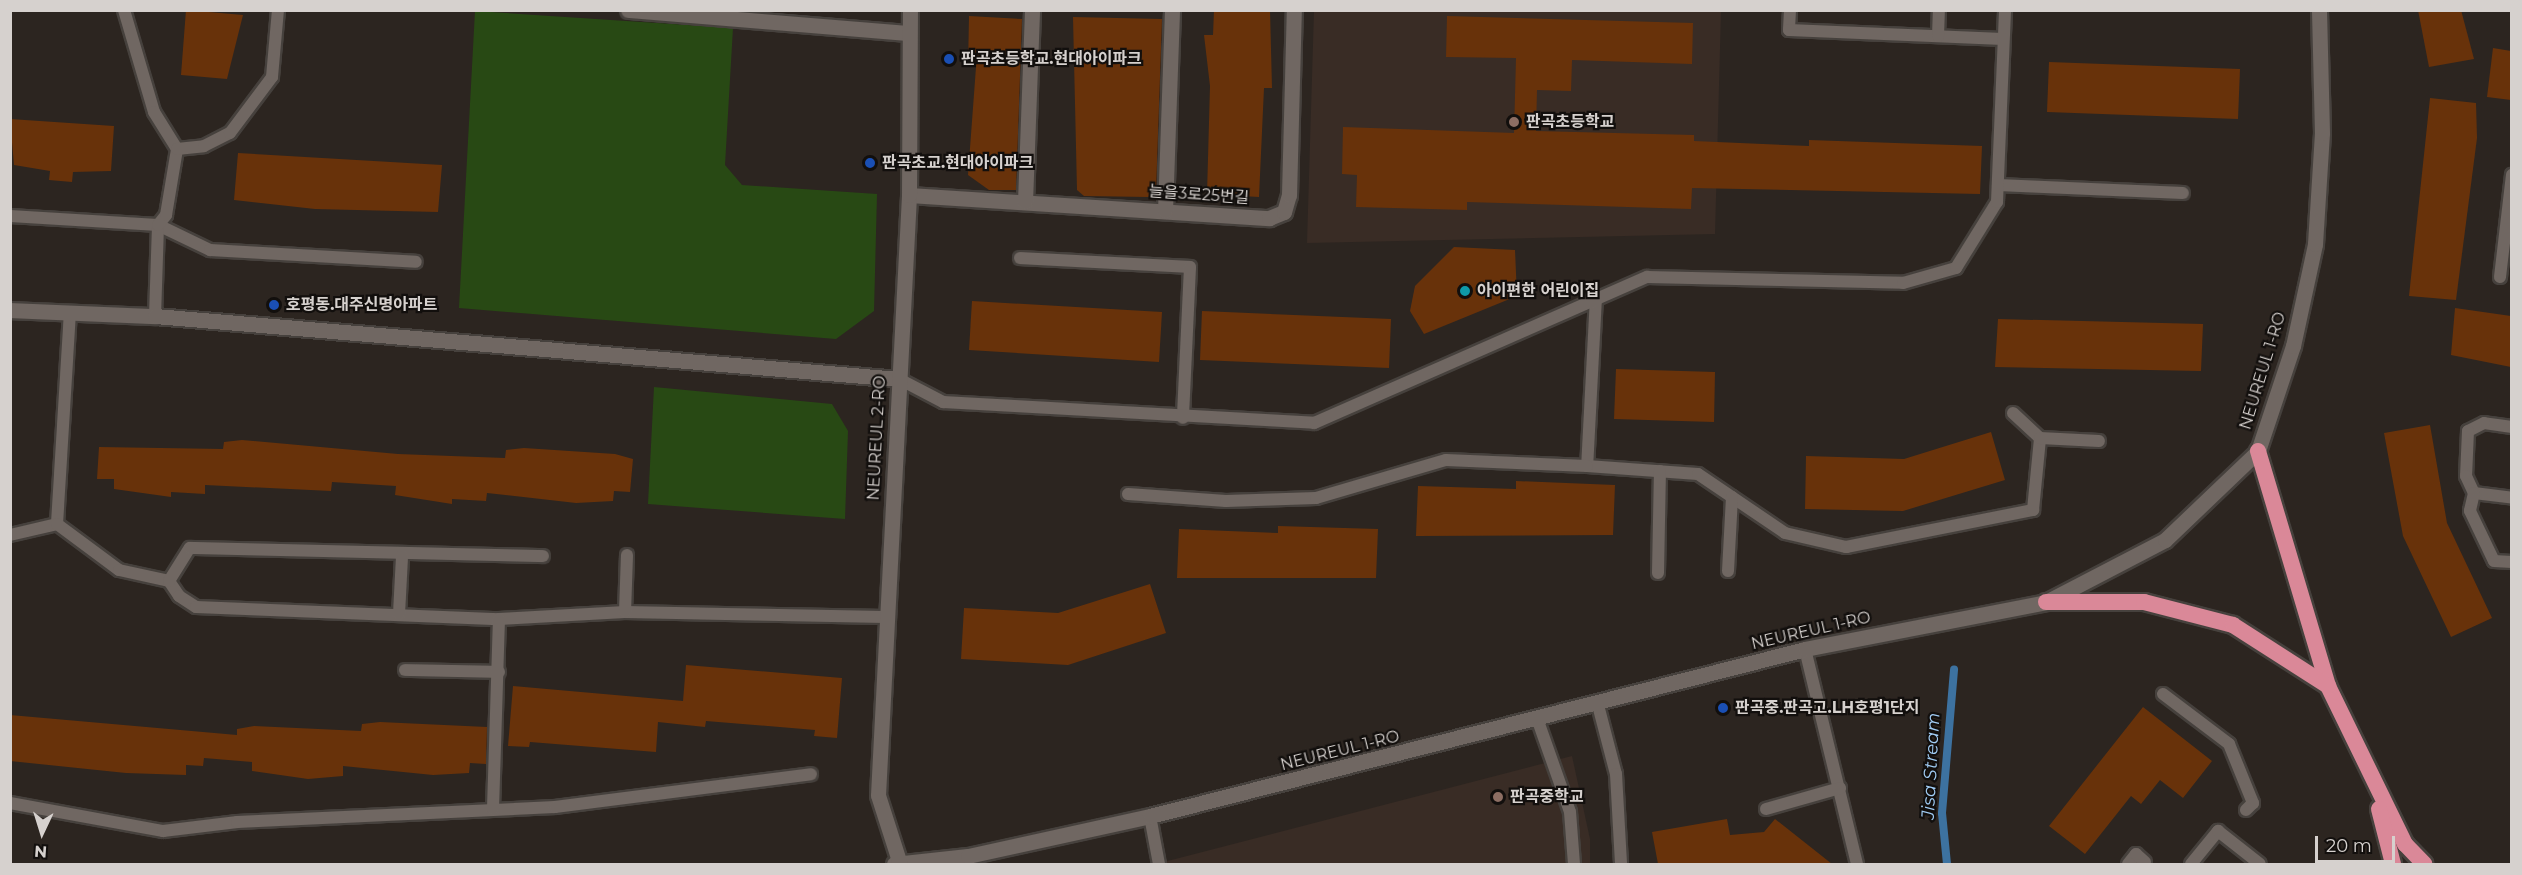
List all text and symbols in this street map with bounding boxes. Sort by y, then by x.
place label: 판곡초등학교.현대아이파크 [961,49,1142,69]
marker: 판곡초등학교.현대아이파크 [942,52,956,66]
place label: 판곡초등학교 [1526,112,1614,132]
marker: 판곡초등학교 [1507,115,1521,129]
place label: 판곡초교.현대아이파크 [882,153,1033,173]
marker: 판곡초교.현대아이파크 [863,156,877,170]
street label: 늘을3로25번길 [1148,182,1250,208]
place label: 아이편한 어린이집 [1477,281,1599,301]
marker: 아이편한 어린이집 [1458,284,1472,298]
place label: 호평동.대주신명아파트 [286,295,437,315]
marker: 호평동.대주신명아파트 [267,298,281,312]
street label: NEUREUL 1-RO [2236,310,2290,432]
street label: NEUREUL 2-RO [864,375,890,501]
street label: NEUREUL 1-RO [1749,608,1873,654]
place label: 판곡중.판곡고.LH호평1단지 [1735,698,1919,718]
marker: 판곡중.판곡고.LH호평1단지 [1716,701,1730,715]
water label: Jisa Stream [1917,712,1945,820]
street label: NEUREUL 1-RO [1279,727,1401,775]
place label: 판곡중학교 [1510,787,1584,807]
marker: 판곡중학교 [1491,790,1505,804]
north arrow [12,803,72,863]
scale bar [2318,824,2398,862]
text: 20 m [2326,835,2372,857]
text: N [34,842,48,861]

